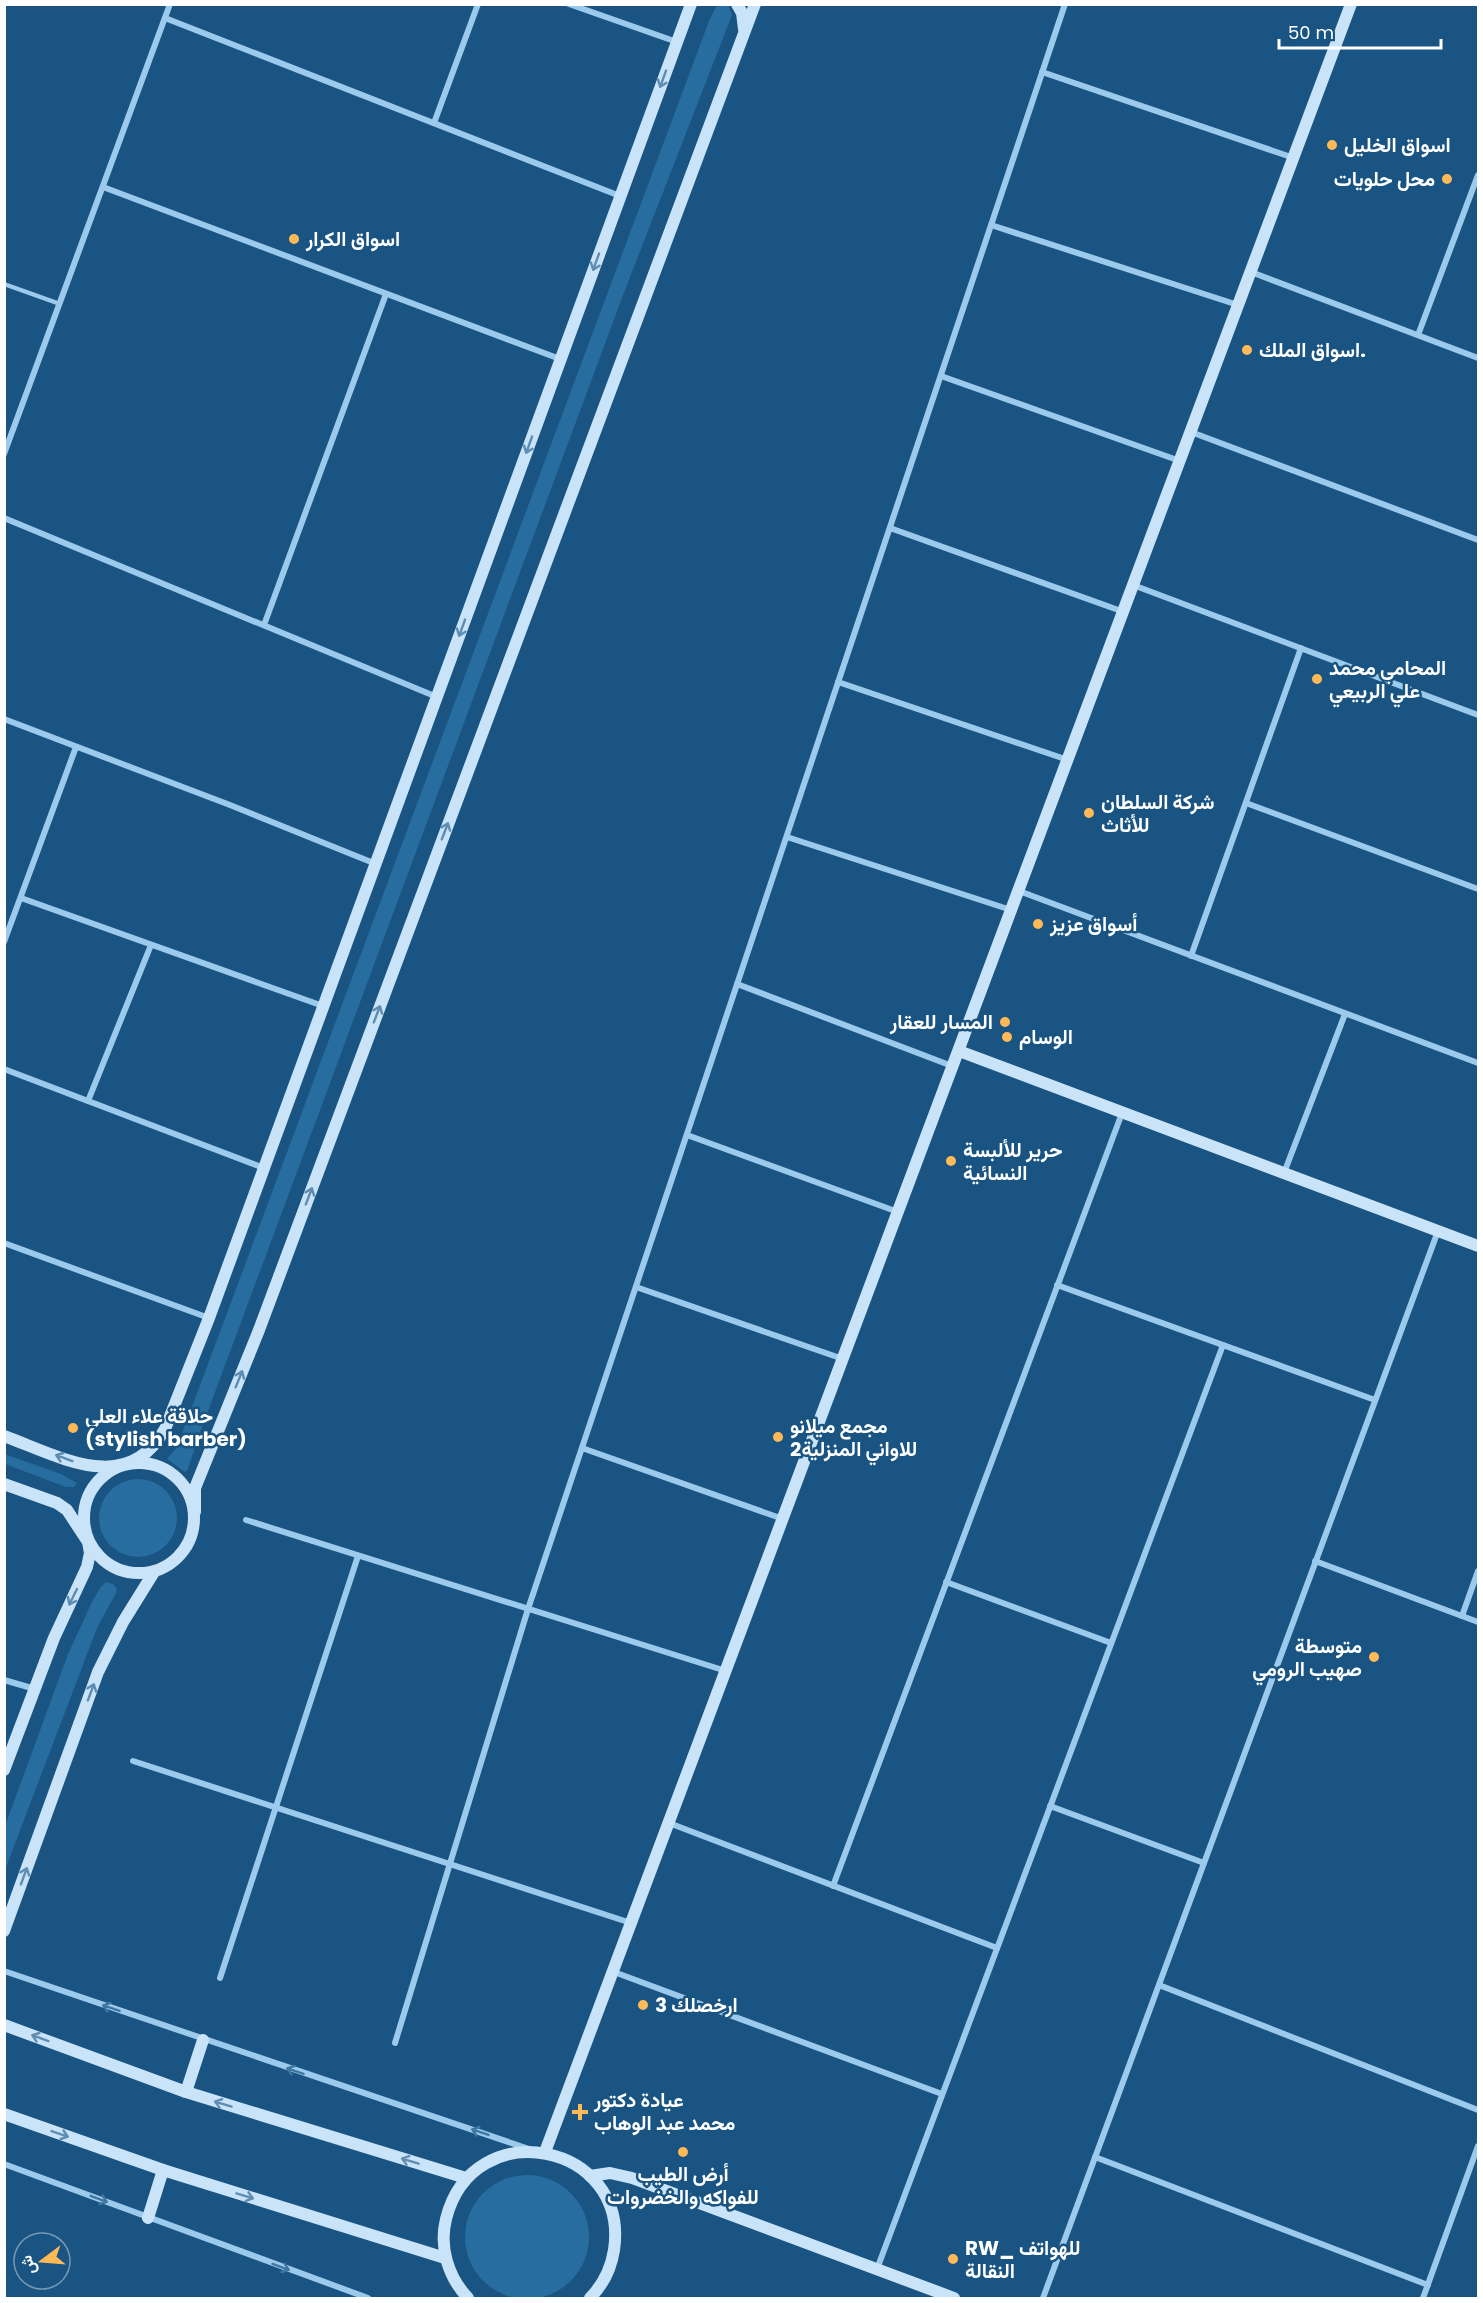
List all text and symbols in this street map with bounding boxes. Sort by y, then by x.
scale bar [1279,12,1441,50]
text: 50 m [1288,20,1334,45]
one-way arrow [657,69,668,88]
place label: اسواق الخليل [1344,131,1451,159]
marker: اسواق الخليل [1325,138,1339,152]
place label: محل حلويات [1334,165,1435,193]
marker: محل حلويات [1440,172,1454,186]
place label: اسواق الكرار [305,225,400,253]
marker: اسواق الكرار [287,232,301,246]
one-way arrow [590,252,601,271]
place label: اسواق الملك. [1259,336,1366,364]
marker: اسواق الملك. [1240,343,1254,357]
one-way arrow [523,435,534,454]
one-way arrow [455,618,466,637]
place label: المحامي محمد علي الربيعي [1329,654,1446,708]
marker: المحامي محمد علي الربيعي [1310,672,1324,686]
place label: شركة السلطان للأثاث [1101,788,1214,839]
marker: شركة السلطان للأثاث [1082,806,1096,820]
one-way arrow [441,822,452,841]
place label: أسواق عزيز [1049,910,1137,938]
marker: أسواق عزيز [1031,917,1045,931]
one-way arrow [372,1005,383,1024]
place label: المسار للعقار [889,1008,993,1036]
marker: المسار للعقار [998,1015,1012,1029]
place label: الوسام [1019,1023,1073,1051]
marker: الوسام [1000,1030,1014,1044]
place label: حرير للألبسة النسائية [963,1136,1063,1187]
marker: حرير للألبسة النسائية [944,1154,958,1168]
one-way arrow [304,1188,315,1206]
one-way arrow [234,1370,245,1388]
place label: حلاقة علاء العلي (stylish barber) [85,1402,247,1453]
place label: مجمع ميلانو للاواني المنزلية2 [790,1412,917,1466]
marker: حلاقة علاء العلي (stylish barber) [66,1421,80,1435]
marker: مجمع ميلانو للاواني المنزلية2 [771,1430,785,1444]
one-way arrow [55,1451,74,1462]
one-way arrow [67,1587,79,1605]
place label: متوسطة صهيب الرومي [1252,1632,1362,1686]
marker: متوسطة صهيب الرومي [1367,1650,1381,1664]
one-way arrow [86,1683,97,1702]
one-way arrow [20,1867,31,1885]
place label: ارخصلك 3 [655,1991,738,2019]
marker: ارخصلك 3 [636,1998,650,2012]
one-way arrow [102,2002,121,2013]
one-way arrow [31,2032,50,2043]
one-way arrow [286,2064,305,2075]
place label: عيادة دكتور محمد عبد الوهاب [593,2086,736,2137]
one-way arrow [214,2097,233,2108]
marker: عيادة دكتور محمد عبد الوهاب [571,2103,589,2121]
one-way arrow [471,2126,490,2137]
one-way arrow [50,2129,69,2140]
marker: أرض الطيب للفواكه والخضروات [676,2145,690,2159]
one-way arrow [401,2155,420,2166]
place label: أرض الطيب للفواكه والخضروات [607,2160,759,2211]
one-way arrow [235,2191,254,2202]
one-way arrow [89,2195,107,2206]
north arrow [12,2231,72,2291]
place label: RW_ للهواتف النقالة [965,2234,1081,2285]
marker: RW_ للهواتف النقالة [946,2252,960,2266]
text: ش [14,2253,42,2277]
one-way arrow [272,2262,290,2273]

